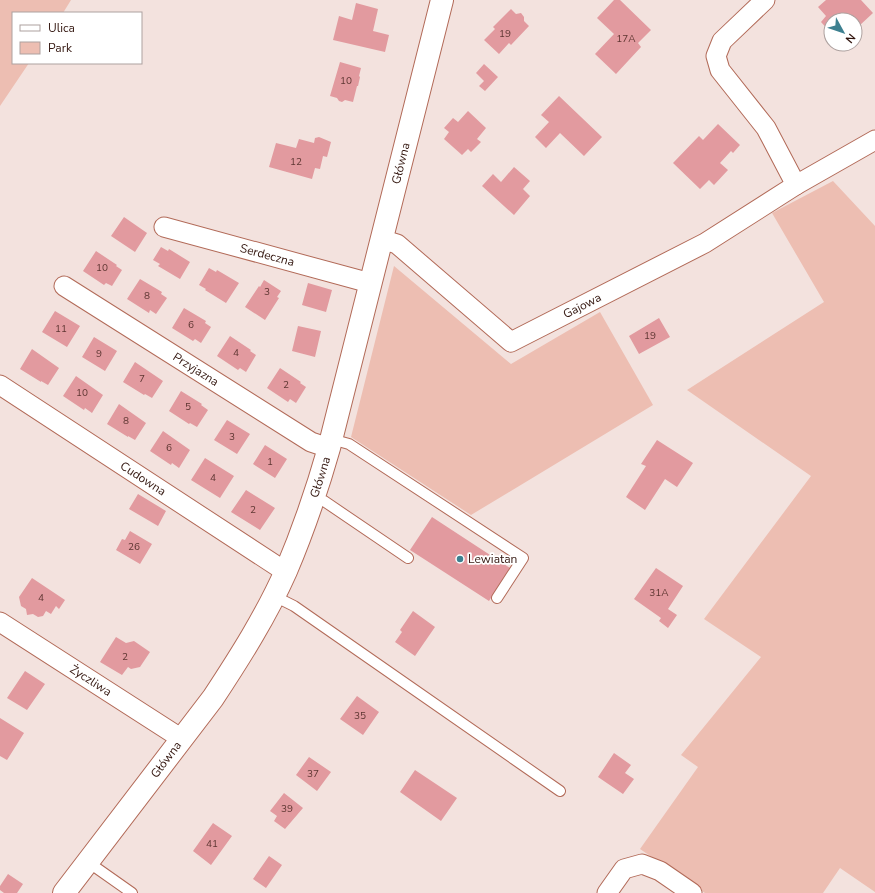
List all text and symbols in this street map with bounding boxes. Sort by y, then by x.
legend [12,12,142,64]
north arrow [823,12,863,52]
text: Ulica [48,20,75,36]
house number: 19 [499,27,511,41]
text: N [842,30,859,46]
house number: 17A [616,32,636,46]
text: Park [48,40,73,56]
house number: 10 [340,74,352,88]
street label: Główna [388,141,414,186]
house number: 12 [290,155,302,169]
street label: Serdeczna [238,240,296,270]
house number: 10 [96,261,108,275]
house number: 3 [264,285,270,299]
house number: 8 [144,289,150,303]
street label: Gajowa [560,289,604,322]
house number: 6 [188,318,194,332]
house number: 11 [55,322,67,336]
house number: 19 [644,329,656,343]
house number: 4 [233,346,239,360]
house number: 9 [96,347,102,361]
street label: Przyjazna [170,349,222,390]
house number: 7 [139,372,145,386]
house number: 2 [283,378,289,392]
house number: 10 [76,386,88,400]
house number: 5 [185,400,191,414]
house number: 8 [123,414,129,428]
house number: 3 [229,430,235,444]
house number: 6 [166,441,172,455]
house number: 1 [267,455,273,469]
street label: Główna [306,455,334,500]
street label: Cudowna [117,458,169,499]
house number: 4 [210,471,216,485]
house number: 2 [250,503,256,517]
house number: 26 [128,540,140,554]
place label: Lewiatan [468,551,517,567]
marker: Lewiatan [455,554,465,564]
house number: 31A [649,586,669,600]
house number: 4 [38,591,44,605]
house number: 2 [122,650,128,664]
street label: Życzliwa [67,661,115,700]
house number: 35 [354,709,366,723]
street label: Główna [147,738,185,781]
house number: 37 [307,767,319,781]
house number: 39 [281,802,293,816]
house number: 41 [206,837,218,851]

